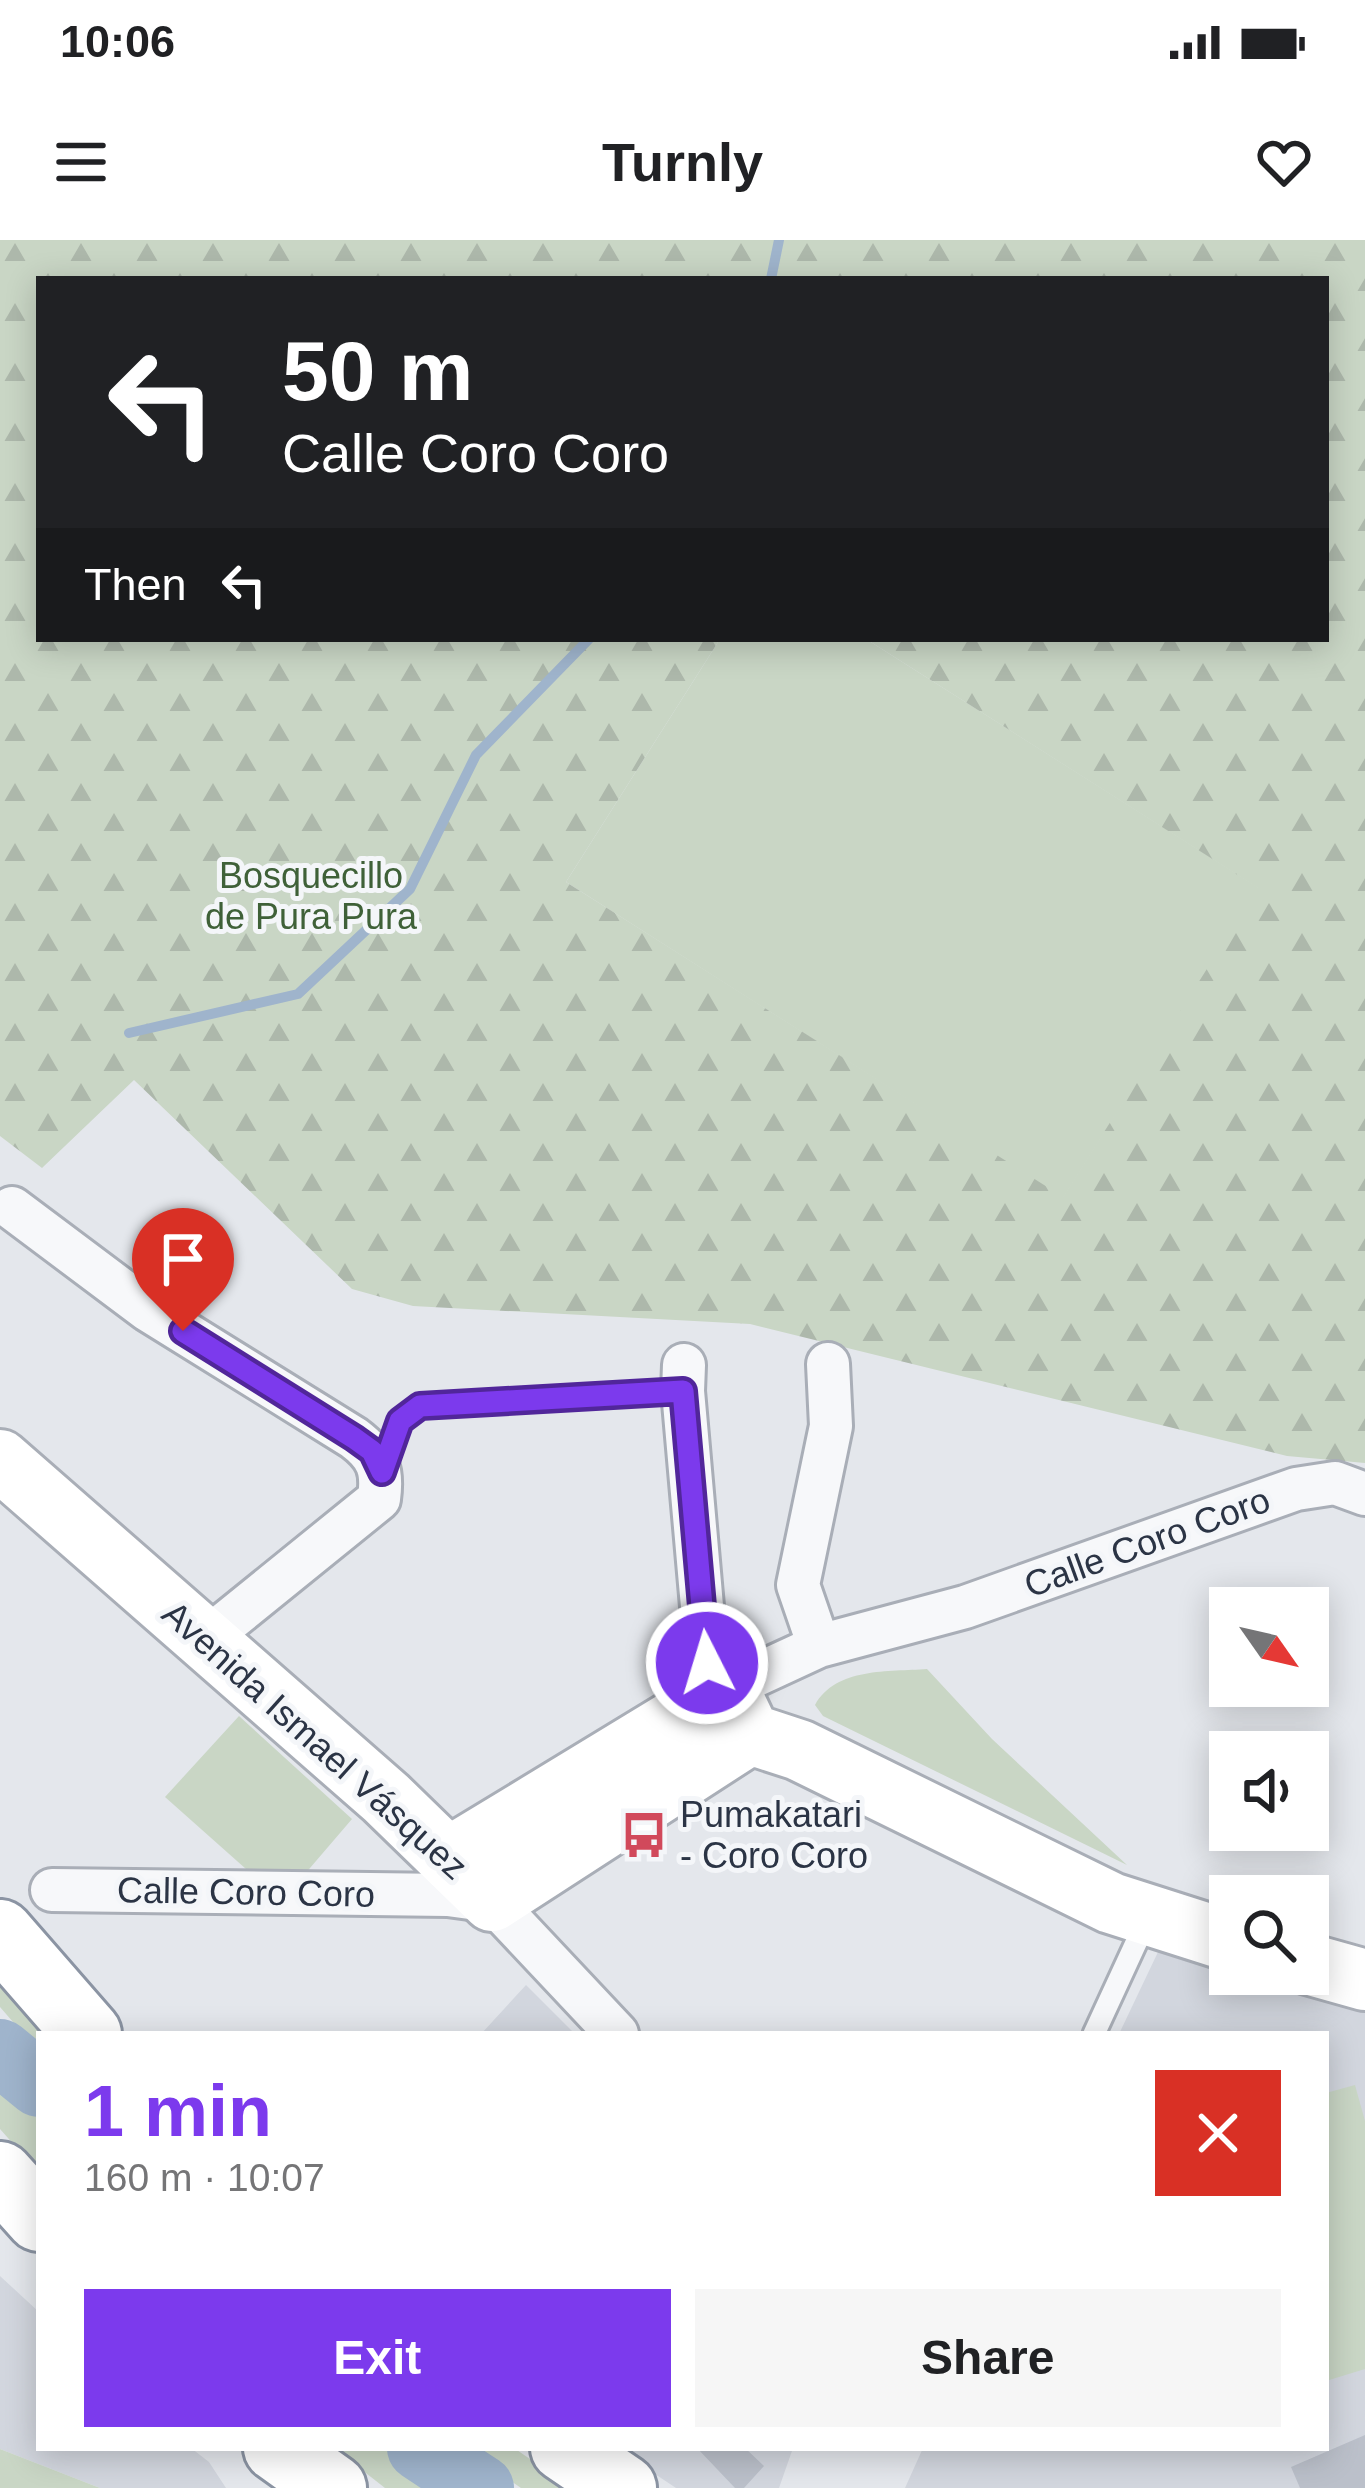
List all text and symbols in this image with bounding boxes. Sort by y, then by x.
text: 10:06 [60,16,175,67]
icon: menu [48,129,114,195]
icon: heart [1251,129,1317,195]
text: Turnly [602,132,763,192]
icon: left [84,324,240,480]
text: 50 m [282,324,473,418]
text: Calle Coro Coro [282,423,669,483]
icon: left [211,552,277,618]
text: Then [84,559,187,610]
park label: Bosquecillo de Pura Pura [205,855,418,937]
pin [132,1208,234,1331]
icon: arrive [150,1226,216,1292]
street label: Calle Coro Coro [1019,1479,1275,1605]
north arrow [1209,1587,1329,1707]
map controls [1209,1587,1329,1995]
street label: Avenida Ismael Vásquez [154,1592,476,1888]
position arrow [644,1600,770,1726]
button: sound [1209,1731,1329,1851]
place label: Pumakatari - Coro Coro [680,1794,868,1876]
bus stop icon: Pumakatari - Coro Coro [619,1810,669,1860]
street label: Calle Coro Coro [117,1869,375,1915]
button: search [1209,1875,1329,1995]
button: close [1155,2070,1281,2196]
text: 1 min [84,2071,272,2151]
text: 160 m · 10:07 [84,2156,325,2199]
button: Exit [84,2289,671,2427]
button: Share [695,2289,1281,2427]

